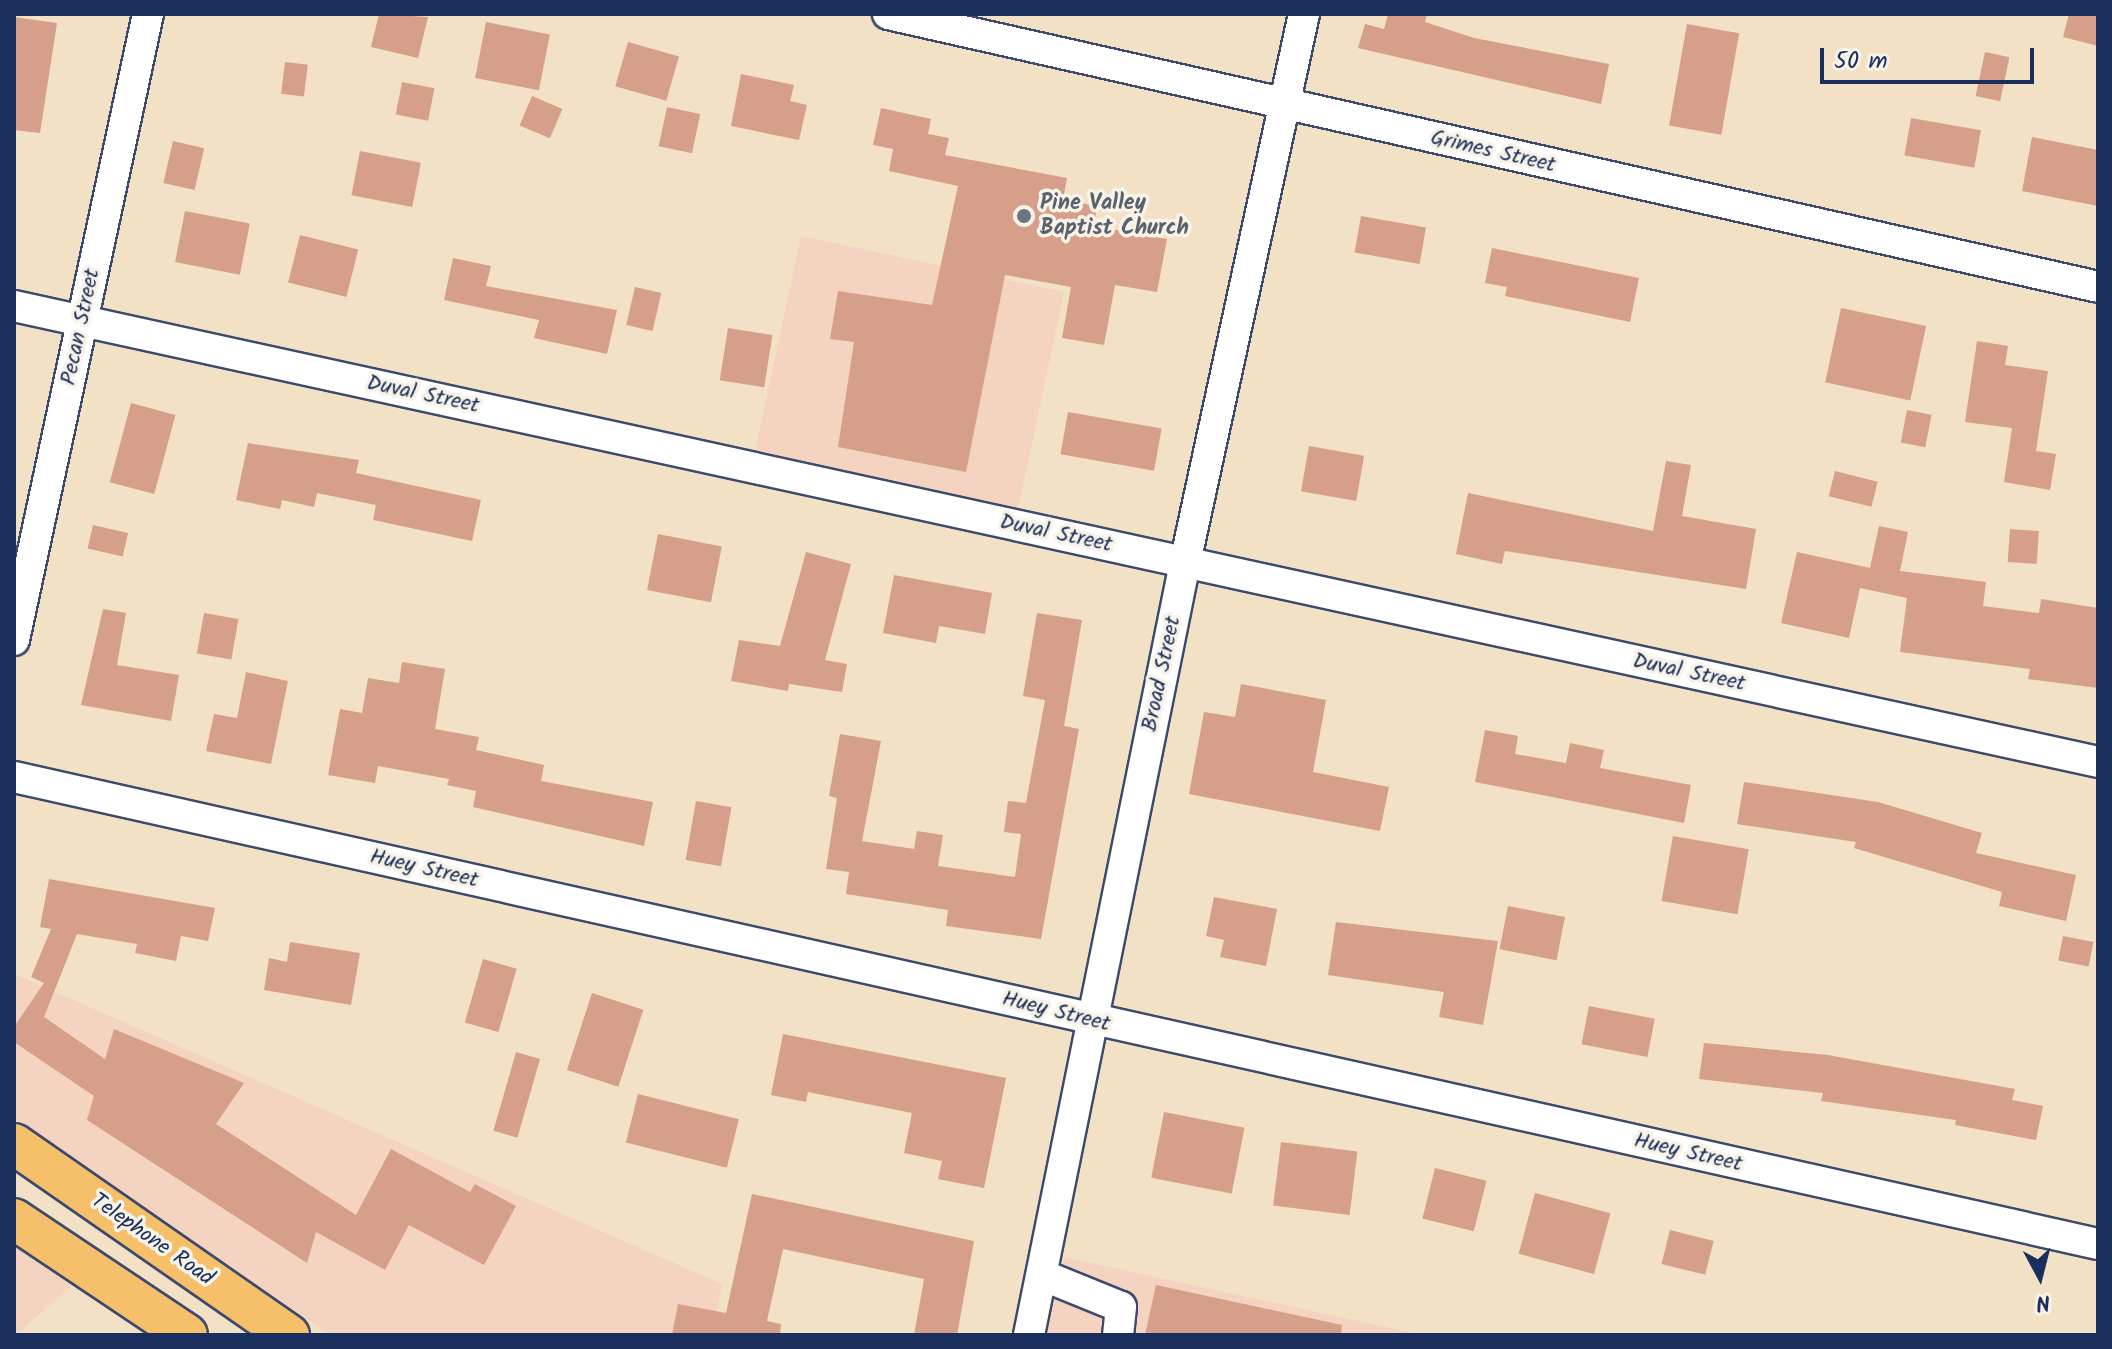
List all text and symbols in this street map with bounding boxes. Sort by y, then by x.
scale bar [1824,32,2038,82]
text: 50 m [1834,42,1888,81]
street label: Grimes Street [1428,125,1558,179]
place label: Pine Valley Baptist Church [1040,190,1189,242]
marker: Pine Valley Baptist Church [1015,207,1033,225]
street label: Pecan Street [56,266,106,388]
street label: Duval Street [364,370,482,420]
street label: Duval Street [997,509,1115,559]
street label: Broad Street [1137,614,1187,734]
street label: Duval Street [1630,648,1748,698]
street label: Huey Street [367,844,481,894]
street label: Huey Street [999,986,1113,1038]
street label: Huey Street [1631,1128,1745,1178]
street label: Telephone Road [86,1188,218,1292]
north arrow [2000,1237,2080,1317]
text: N [2034,1283,2052,1320]

